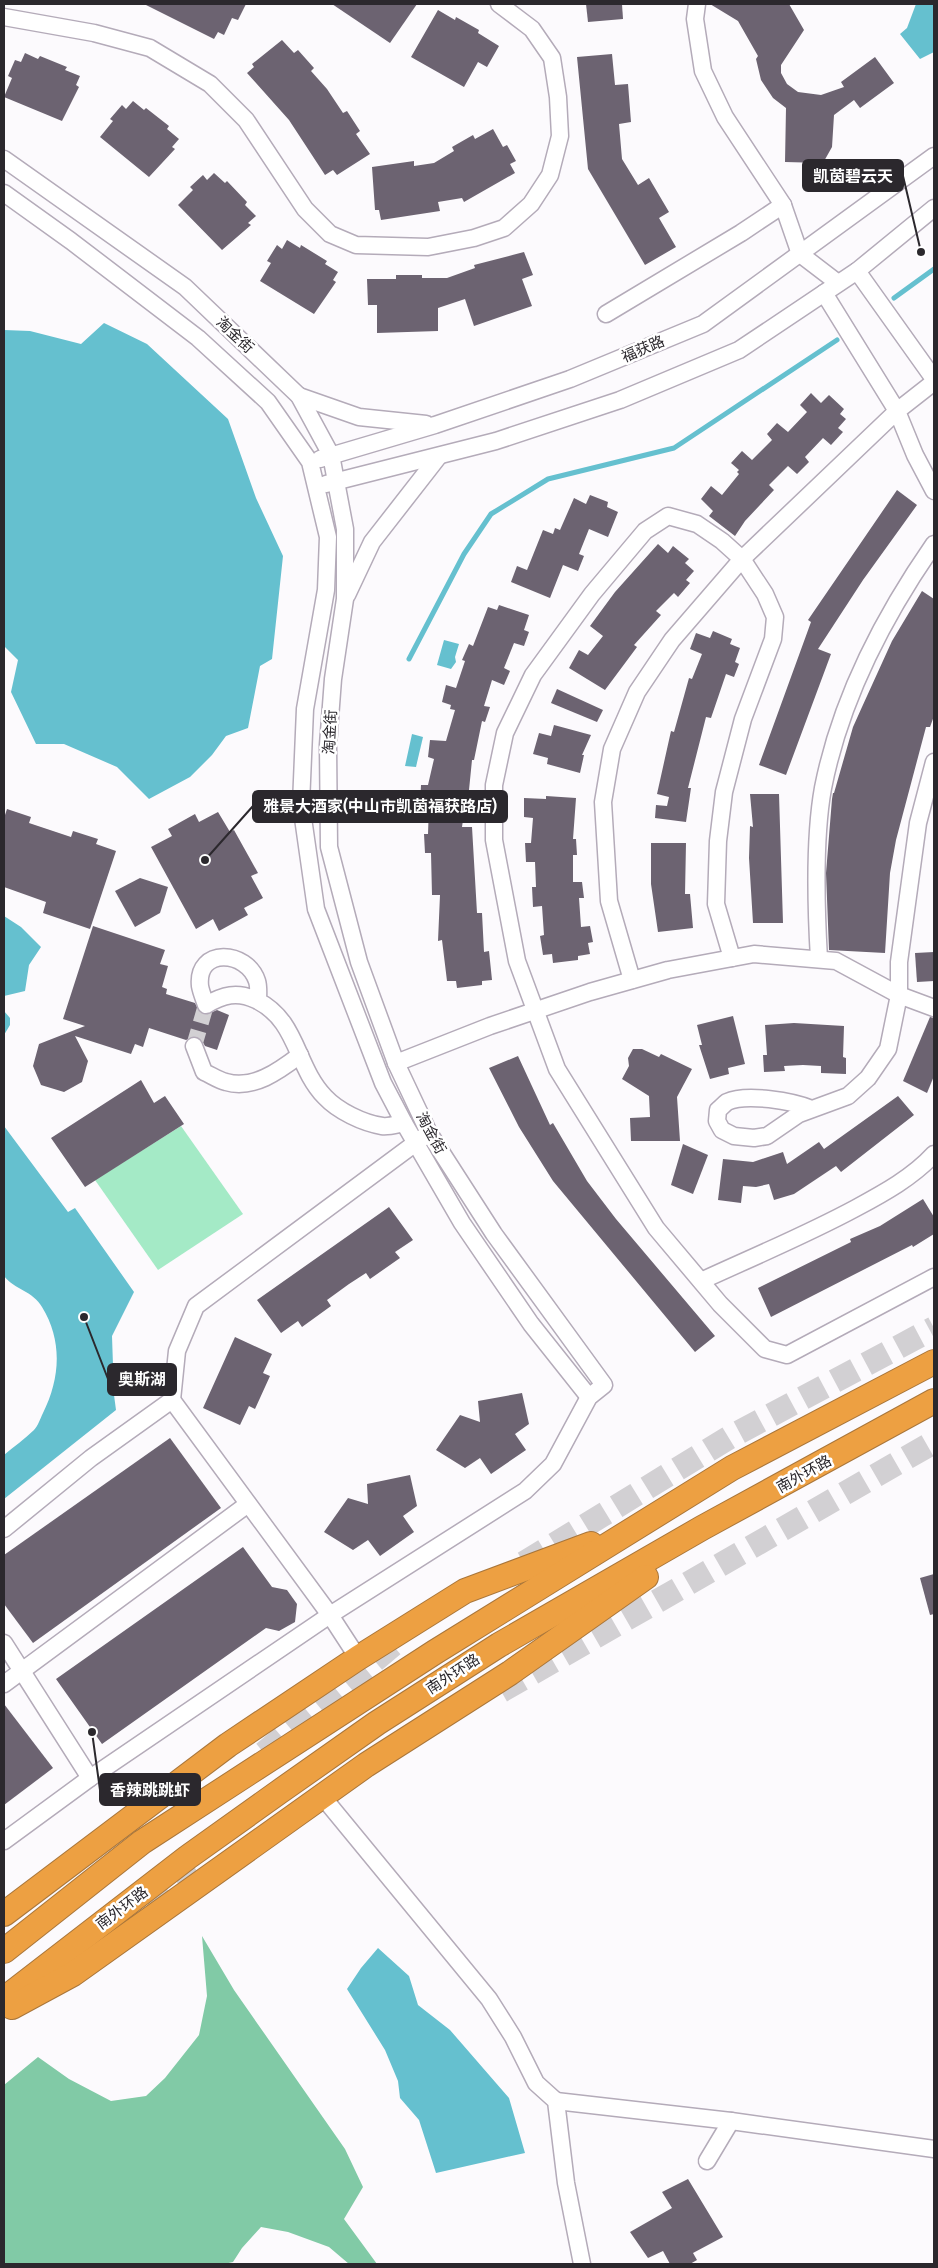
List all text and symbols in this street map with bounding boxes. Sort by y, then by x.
callout: 凯茵碧云天 [803,160,903,191]
text: 凯茵碧云天 [813,167,893,186]
street label: 淘金街 [212,313,258,357]
street label: 福获路 [619,332,667,366]
street label: 淘金街 [320,709,340,755]
callout: 雅景大酒家(中山市凯茵福获路店) [253,791,507,822]
text: 雅景大酒家(中山市凯茵福获路店) [263,797,497,816]
street label: 淘金街 [412,1109,450,1157]
callout: 奥斯湖 [108,1364,176,1395]
text: 奥斯湖 [118,1370,166,1389]
street label: 南外环路 [773,1452,835,1496]
street label: 南外环路 [423,1650,483,1698]
callout: 香辣跳跳虾 [100,1774,200,1805]
text: 香辣跳跳虾 [110,1781,190,1800]
street label: 南外环路 [93,1883,151,1933]

